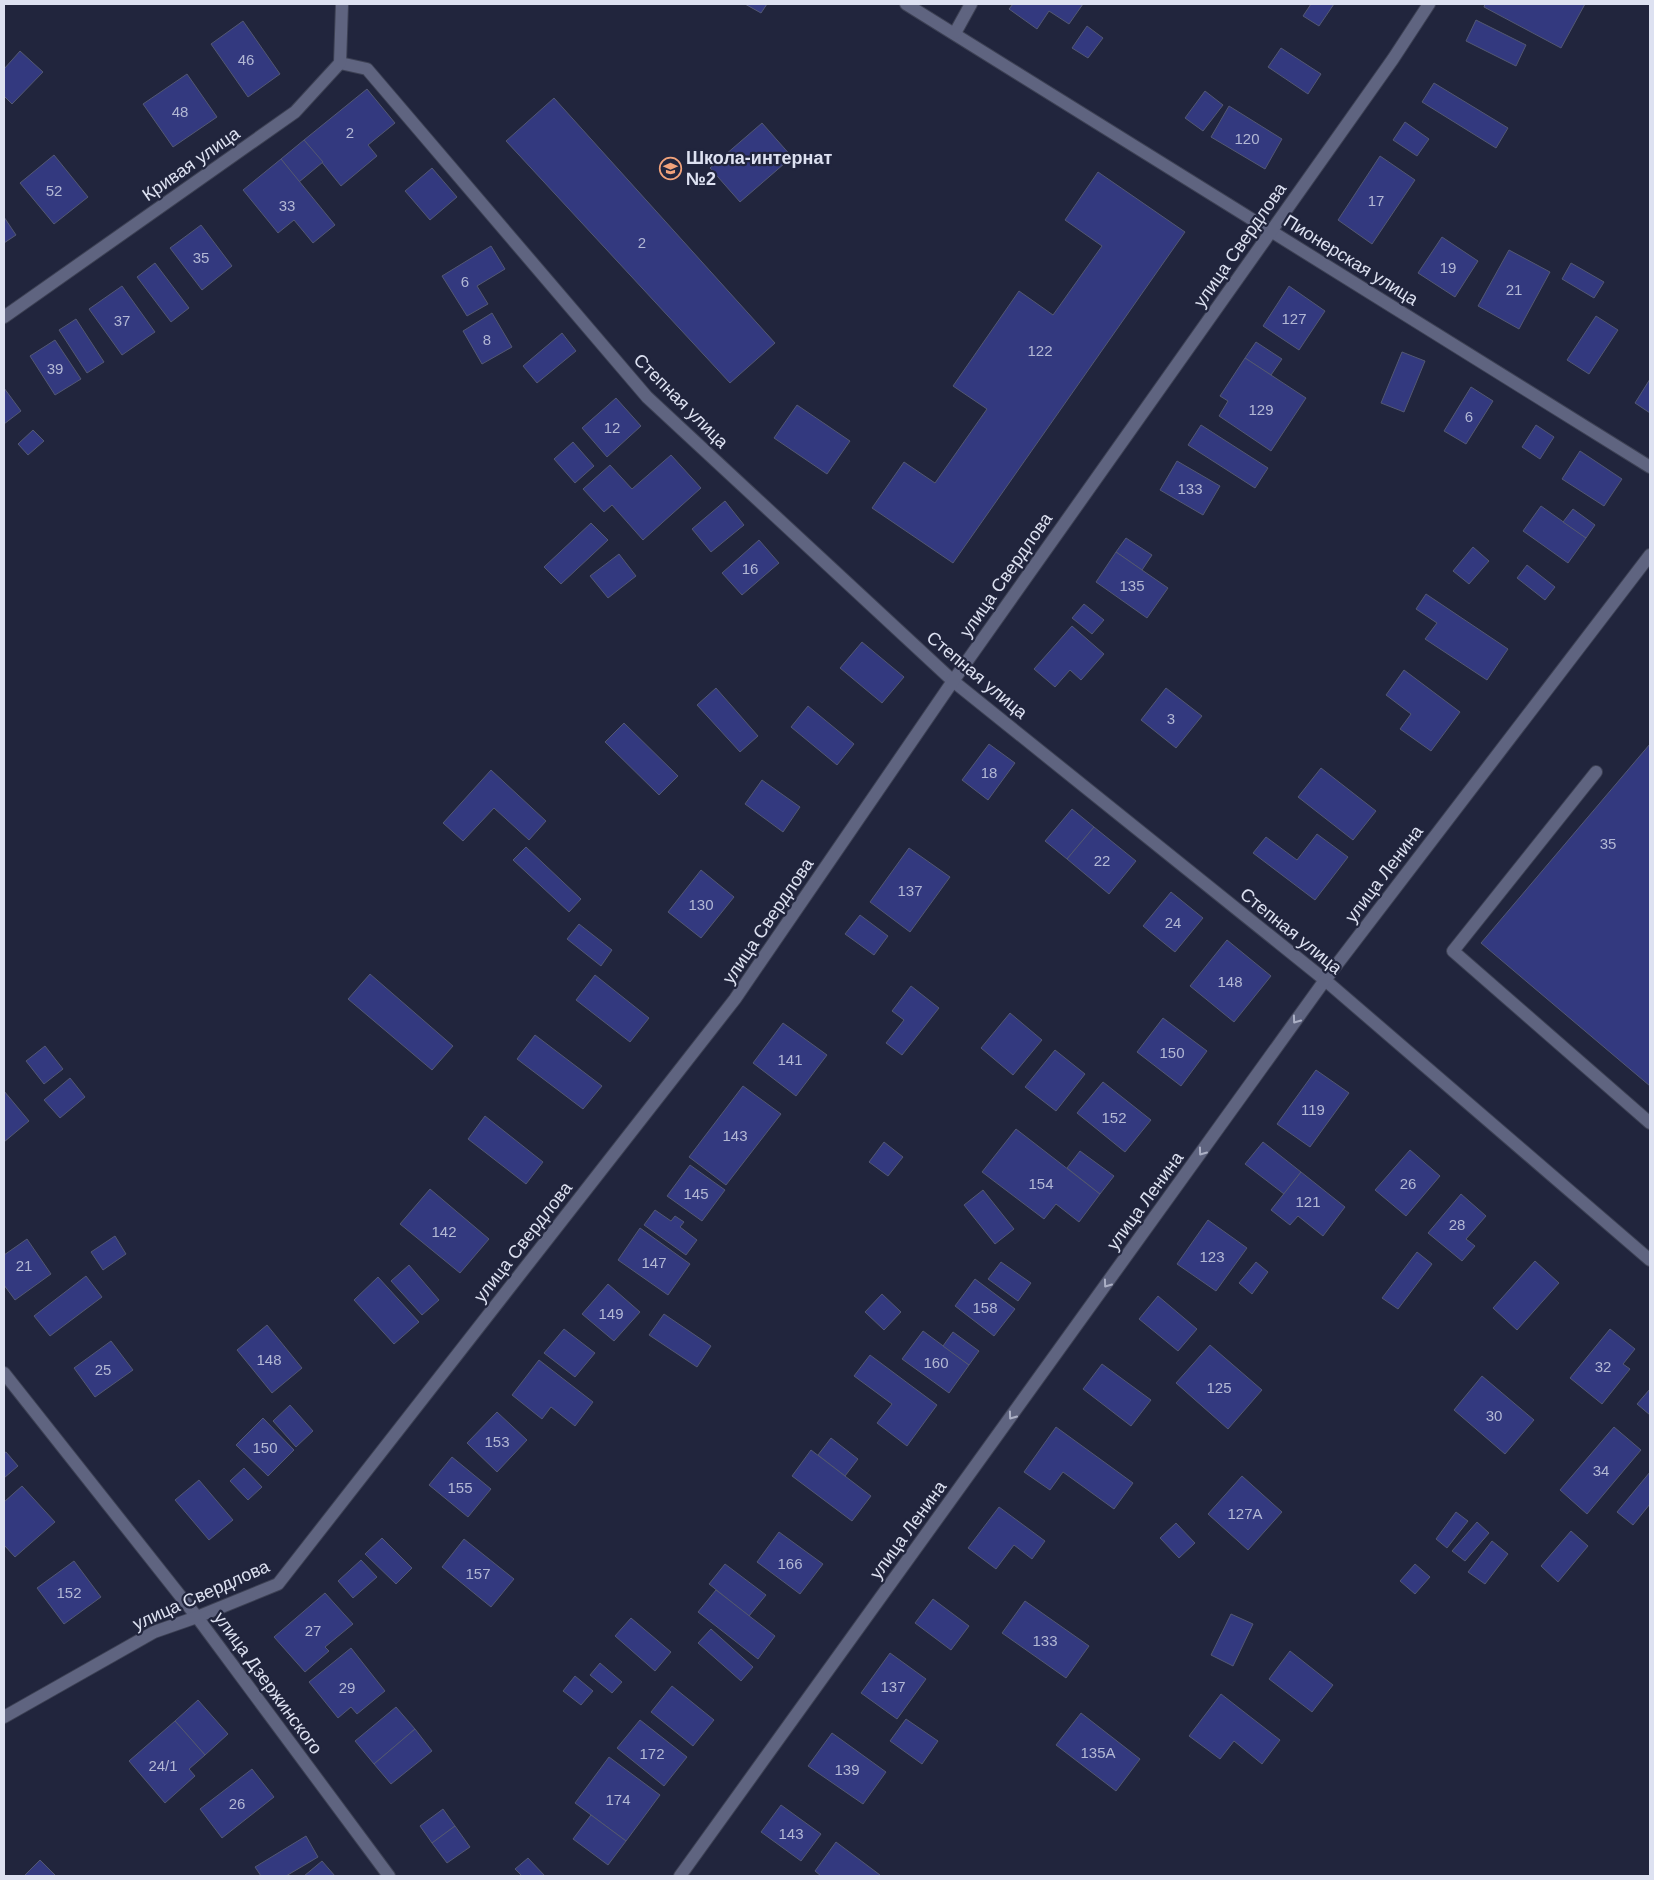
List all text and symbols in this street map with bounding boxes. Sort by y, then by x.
house number: 46 [238,51,254,68]
house number: 48 [172,103,188,120]
street label: Кривая улица [139,123,244,205]
house number: 2 [346,124,354,141]
house number: 120 [1234,130,1260,147]
place label: Школа-интернат №2 [686,148,832,189]
school or university icon: Школа-интернат №2 [658,156,682,180]
street label: улица Свердлова [1190,178,1291,311]
house number: 52 [46,182,62,199]
house number: 17 [1368,192,1384,209]
house number: 33 [279,197,295,214]
street label: Пионерская улица [1280,211,1423,310]
house number: 2 [638,234,646,251]
house number: 35 [193,249,209,266]
house number: 19 [1440,259,1456,276]
house number: 6 [461,273,469,290]
house number: 21 [1506,281,1522,298]
house number: 127 [1281,310,1307,327]
house number: 37 [114,312,130,329]
house number: 8 [483,331,491,348]
house number: 122 [1027,342,1053,359]
street label: Степная улица [630,350,733,453]
house number: 39 [47,360,63,377]
house number: 129 [1248,401,1274,418]
house number: 6 [1465,408,1473,425]
house number: 12 [604,419,620,436]
house number: 133 [1177,480,1203,497]
street label: улица Свердлова [956,508,1057,641]
house number: 16 [742,560,758,577]
house number: 135 [1119,577,1145,594]
street label: Степная улица [923,627,1032,723]
house number: 3 [1167,710,1175,727]
house number: 18 [981,764,997,781]
street label: улица Ленина [1341,821,1428,926]
house number: 35 [1600,835,1616,852]
house number: 22 [1094,852,1110,869]
street label: улица Свердлова [719,854,818,988]
house number: 137 [897,882,923,899]
street label: Степная улица [1236,884,1347,979]
house number: 130 [688,896,714,913]
house number: 24 [1165,914,1181,931]
house number: 148 [1217,973,1243,990]
one-way arrow [1294,1014,1302,1023]
house number: 150 [1159,1044,1185,1061]
house number: 141 [777,1051,803,1068]
house number: 119 [1301,1101,1325,1118]
house number: 152 [1101,1109,1127,1126]
house number: 143 [722,1127,748,1144]
one-way arrow [1199,1146,1207,1155]
street label: улица Ленина [1103,1147,1188,1254]
house number: 154 [1028,1175,1054,1192]
house number: 26 [1400,1175,1416,1192]
street label: улица Свердлова [470,1177,577,1306]
house number: 145 [683,1185,709,1202]
house number: 121 [1295,1193,1321,1210]
house number: 28 [1449,1216,1465,1233]
house number: 142 [431,1223,457,1240]
house number: 123 [1199,1248,1225,1265]
house number: 147 [641,1254,667,1271]
house number: 21 [16,1257,32,1274]
one-way arrow [1104,1278,1113,1288]
house number: 158 [972,1299,998,1316]
house number: 149 [598,1305,624,1322]
house number: 148 [256,1351,282,1368]
house number: 160 [923,1354,949,1371]
house number: 32 [1595,1358,1611,1375]
house number: 25 [95,1361,111,1378]
house number: 125 [1206,1379,1232,1396]
house number: 30 [1486,1407,1502,1424]
one-way arrow [1009,1410,1018,1420]
house number: 153 [484,1433,510,1450]
house number: 150 [252,1439,278,1456]
house number: 34 [1593,1462,1609,1479]
street label: улица Ленина [866,1476,951,1583]
house number: 155 [447,1479,473,1496]
house number: 127А [1227,1505,1263,1522]
house number: 166 [777,1555,803,1572]
street label: улица Свердлова [130,1556,273,1634]
house number: 157 [465,1565,491,1582]
house number: 152 [56,1584,82,1601]
street label: улица Дзержинского [210,1608,326,1758]
house number: 27 [305,1622,321,1639]
house number: 133 [1032,1632,1058,1649]
house number: 137 [880,1678,906,1695]
house number: 29 [339,1679,355,1696]
house number: 135А [1080,1744,1116,1761]
house number: 172 [639,1745,665,1762]
house number: 24/1 [148,1757,178,1774]
house number: 139 [834,1761,860,1778]
house number: 174 [605,1791,631,1808]
house number: 26 [229,1795,245,1812]
house number: 143 [778,1825,804,1842]

